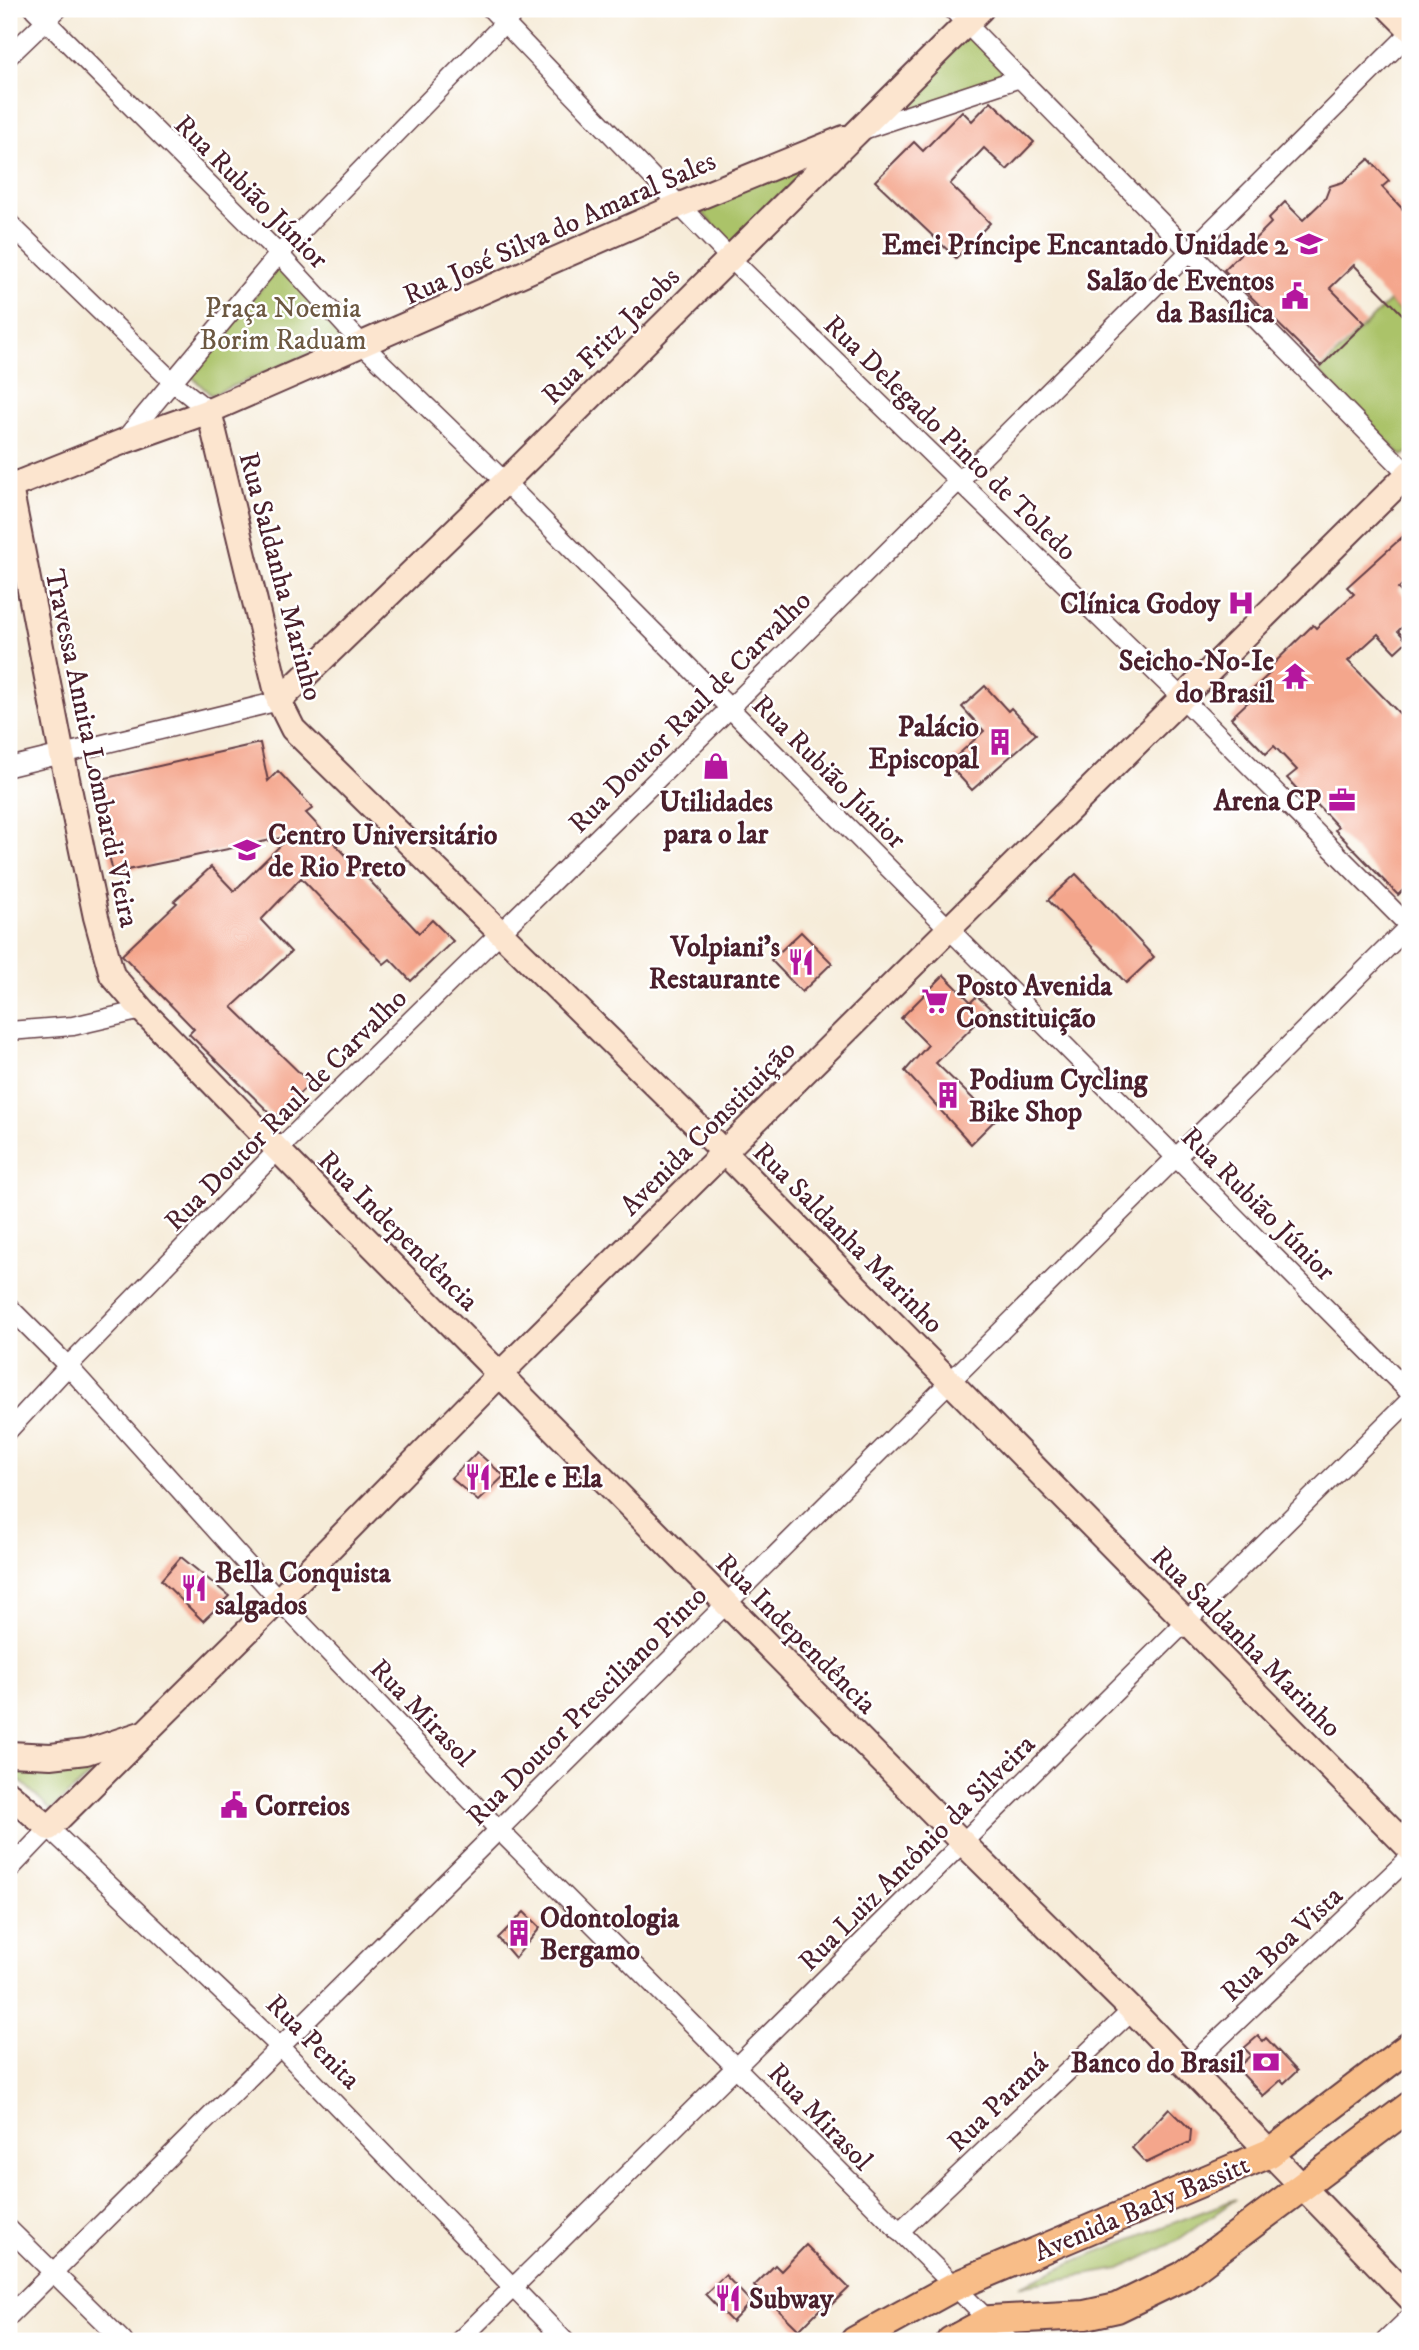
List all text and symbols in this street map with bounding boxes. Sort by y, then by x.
street label: Rua Rubião Júnior [166,108,336,277]
street label: Rua José Silva do Amaral Sales [398,144,721,313]
place label: Emei Príncipe Encantado Unidade 2 [882,228,1288,263]
school or university icon: Emei Príncipe Encantado Unidade 2 [1294,229,1324,259]
street label: Rua Fritz Jacobs [535,260,687,412]
place label: Salão de Eventos da Basílica [1086,264,1275,331]
public building icon: Salão de Eventos da Basílica [1280,281,1310,311]
park label: Praça Noemia Borim Raduam [200,291,366,358]
street label: Rua Delegado Pinto de Toledo [816,308,1084,568]
street label: Rua Saldanha Marinho [231,448,331,705]
street label: Travessa Annita Lombardi Vieira [36,566,147,931]
street label: Rua Doutor Raul de Carvalho [561,583,819,841]
place label: Clínica Godoy [1060,587,1221,622]
hospital icon: Clínica Godoy [1226,588,1256,618]
place label: Seicho-No-Ie do Brasil [1119,644,1275,711]
temple icon: Seicho-No-Ie do Brasil [1280,661,1310,691]
street label: Rua Rubião Júnior [744,688,914,857]
place label: Palácio Episcopal [869,710,980,777]
building icon: Palácio Episcopal [985,727,1015,757]
shop icon: Utilidades para o lar [701,751,731,781]
place label: Arena CP [1213,784,1322,819]
place label: Utilidades para o lar [659,785,773,852]
office icon: Arena CP [1327,785,1357,815]
place label: Centro Universitário de Rio Preto [268,818,498,885]
school or university icon: Centro Universitário de Rio Preto [232,835,262,865]
place label: Volpiani's Restaurante [649,930,781,997]
restaurant icon: Volpiani's Restaurante [786,947,816,977]
place label: Posto Avenida Constituição [956,969,1113,1036]
street label: Rua Doutor Raul de Carvalho [157,981,415,1239]
supermarket icon: Posto Avenida Constituição [920,986,950,1016]
street label: Avenida Constituição [613,1033,803,1223]
place label: Podium Cycling Bike Shop [969,1063,1149,1130]
building icon: Podium Cycling Bike Shop [933,1080,963,1110]
street label: Rua Rubião Júnior [1173,1120,1343,1289]
street label: Rua Saldanha Marinho [745,1135,951,1341]
street label: Rua Independência [310,1143,486,1319]
place label: Ele e Ela [499,1461,604,1496]
restaurant icon: Ele e Ela [463,1462,493,1492]
street label: Rua Saldanha Marinho [1143,1539,1349,1745]
street label: Rua Independência [708,1546,884,1722]
place label: Bella Conquista salgados [215,1556,392,1623]
restaurant icon: Bella Conquista salgados [179,1573,209,1603]
street label: Rua Doutor Presciliano Pinto [459,1578,715,1834]
street label: Rua Mirasol [362,1652,482,1775]
street label: Rua Luiz Antônio da Silveira [791,1727,1043,1979]
place label: Correios [255,1789,350,1824]
public building icon: Correios [219,1790,249,1820]
street label: Rua Boa Vista [1214,1879,1350,2009]
place label: Odontologia Bergamo [540,1901,680,1968]
building icon: Odontologia Bergamo [504,1918,534,1948]
street label: Rua Penita [258,1987,368,2097]
street label: Rua Paraná [940,2046,1056,2160]
place label: Banco do Brasil [1071,2046,1246,2081]
bank icon: Banco do Brasil [1251,2047,1281,2077]
street label: Rua Mirasol [760,2056,880,2179]
street label: Avenida Bady Bassitt [1028,2147,1255,2270]
place label: Subway [749,2282,834,2317]
restaurant icon: Subway [713,2283,743,2313]

